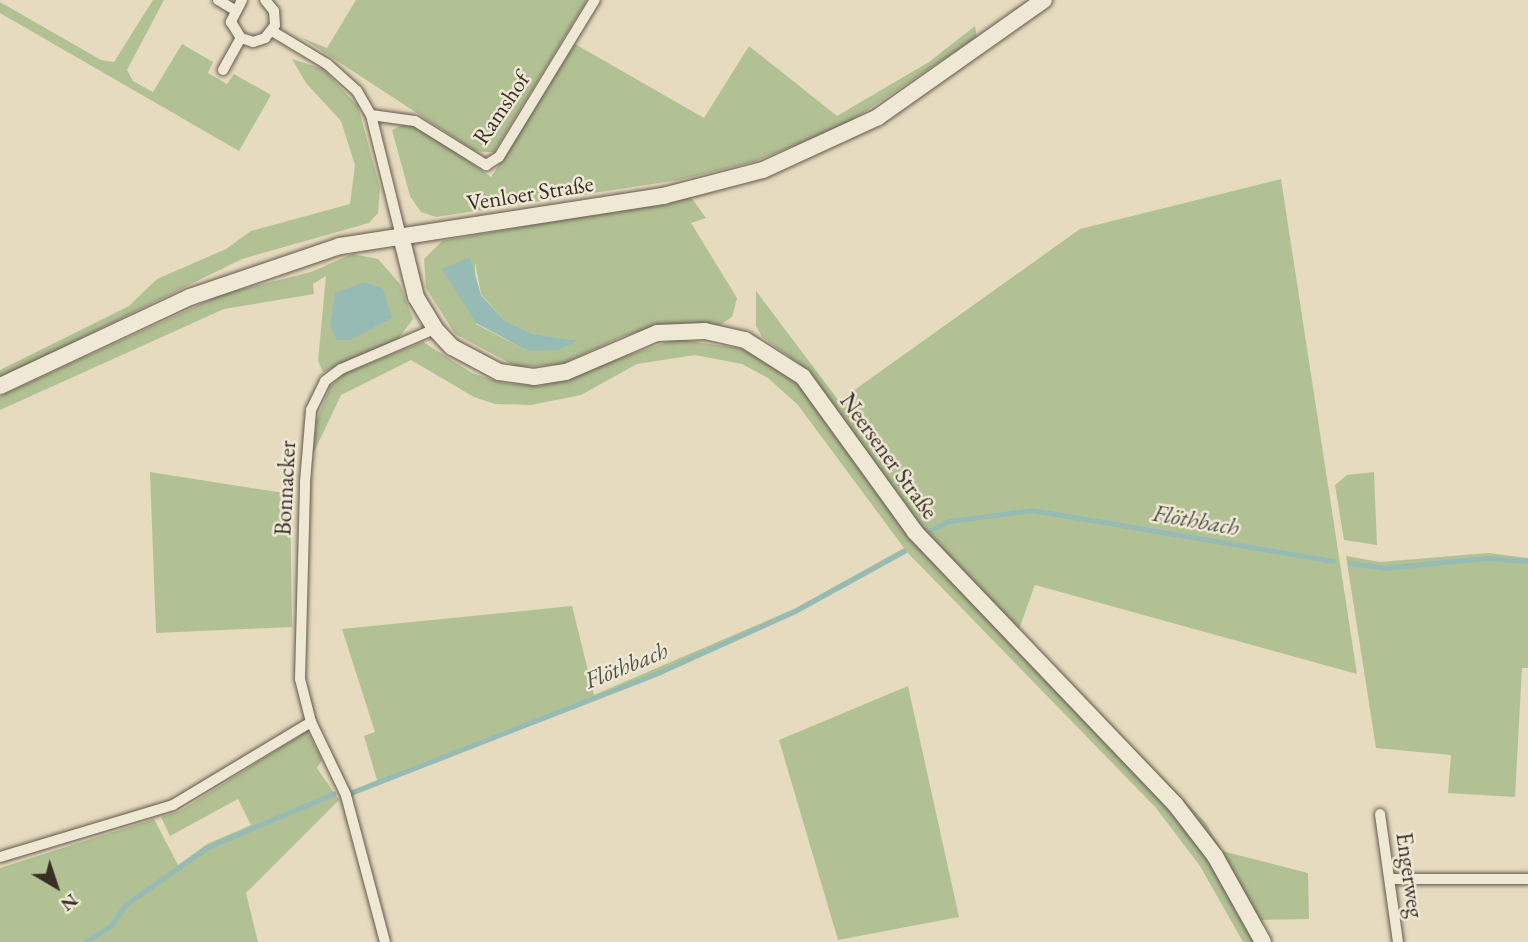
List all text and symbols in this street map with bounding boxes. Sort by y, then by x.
street label: Ramshof [467,67,535,149]
street label: Venloer Straße [465,169,595,217]
street label: Neersener Straße [834,388,944,524]
street label: Bonnacker [269,440,301,536]
water label: Flöthbach [1150,498,1242,542]
water label: Flöthbach [580,635,672,695]
street label: Engerweg [1390,831,1430,919]
north arrow [21,851,91,921]
text: N [56,888,83,917]

